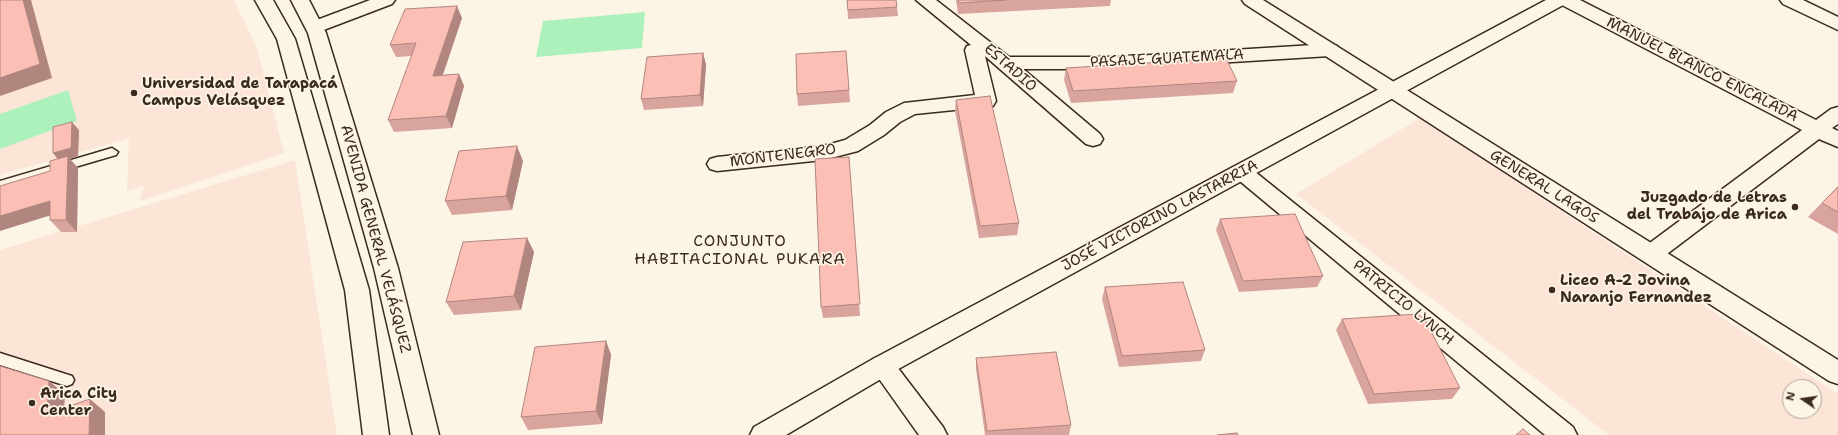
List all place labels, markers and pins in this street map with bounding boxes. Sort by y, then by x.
place label: Universidad de Tarapacá Campus Velásquez [142,75,337,110]
marker: Universidad de Tarapacá Campus Velásquez [129,88,139,98]
place label: Juzgado de Letras del Trabajo de Arica [1627,189,1787,224]
marker: Juzgado de Letras del Trabajo de Arica [1790,202,1800,212]
place label: Liceo A-2 Jovina Naranjo Fernandez [1560,272,1712,307]
marker: Liceo A-2 Jovina Naranjo Fernandez [1547,285,1557,295]
place label: Arica City Center [40,385,117,420]
marker: Arica City Center [27,398,37,408]

